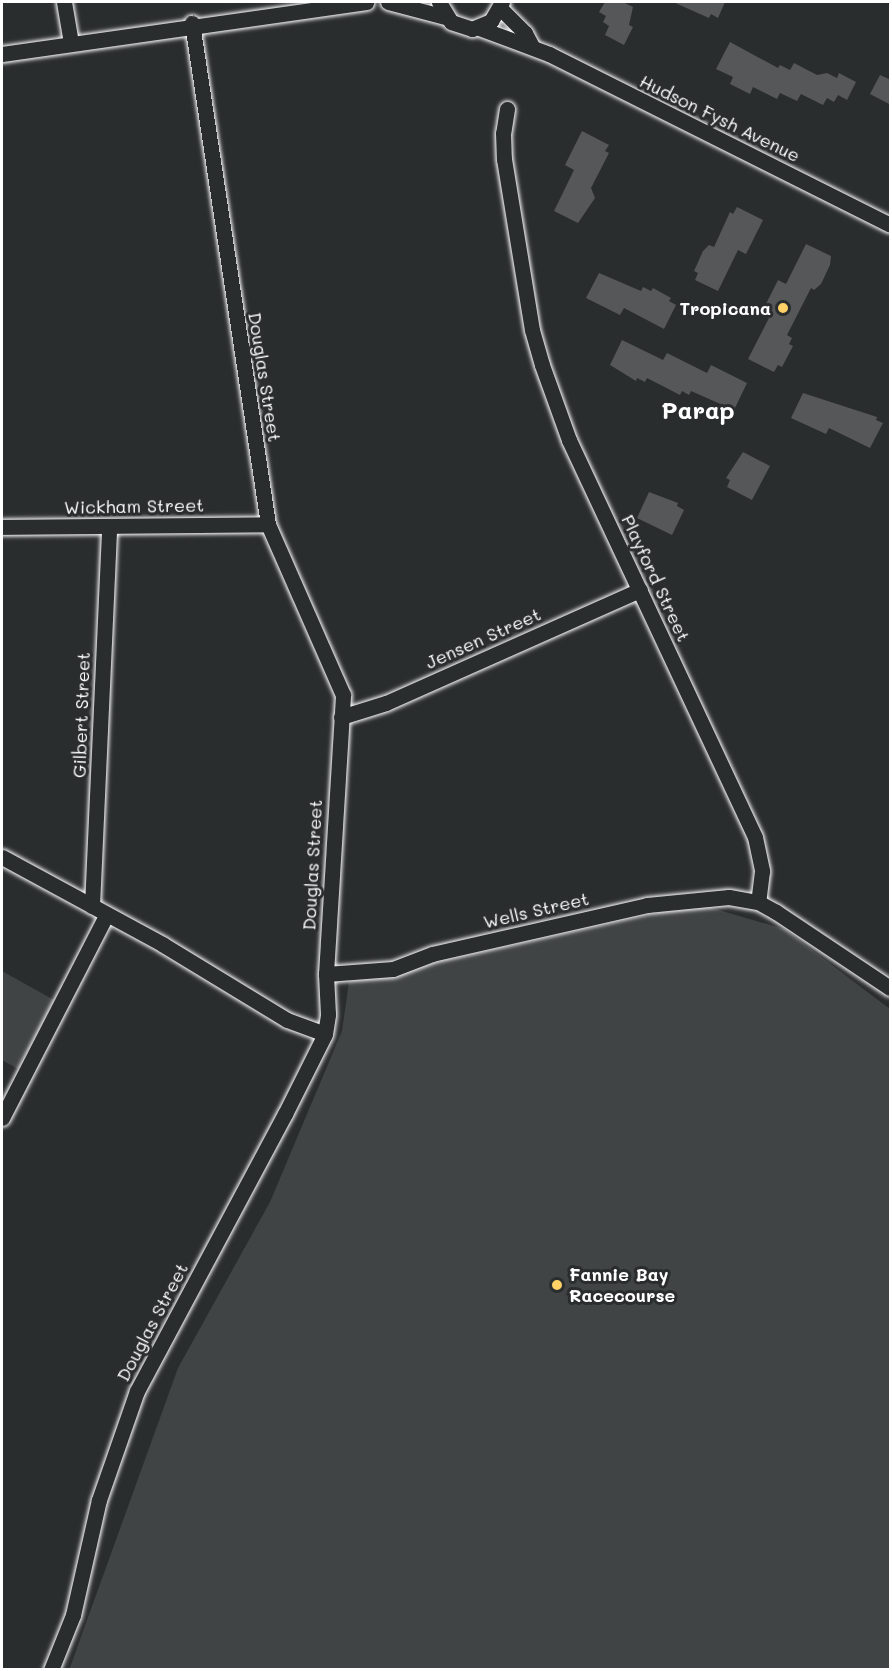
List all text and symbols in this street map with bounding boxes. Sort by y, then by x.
street label: Hudson Fysh Avenue [636,70,804,166]
place label: Tropicana [679,297,771,319]
marker: Tropicana [776,301,790,315]
street label: Douglas Street [244,311,286,443]
district label: Parap [661,396,735,424]
street label: Wickham Street [64,494,204,518]
street label: Playford Street [617,511,695,645]
street label: Jensen Street [422,603,544,673]
street label: Gilbert Street [68,652,94,778]
street label: Douglas Street [298,799,326,931]
street label: Wells Street [481,887,591,933]
street label: Douglas Street [112,1259,192,1385]
place label: Fannie Bay Racecourse [569,1264,675,1306]
marker: Fannie Bay Racecourse [550,1278,564,1292]

